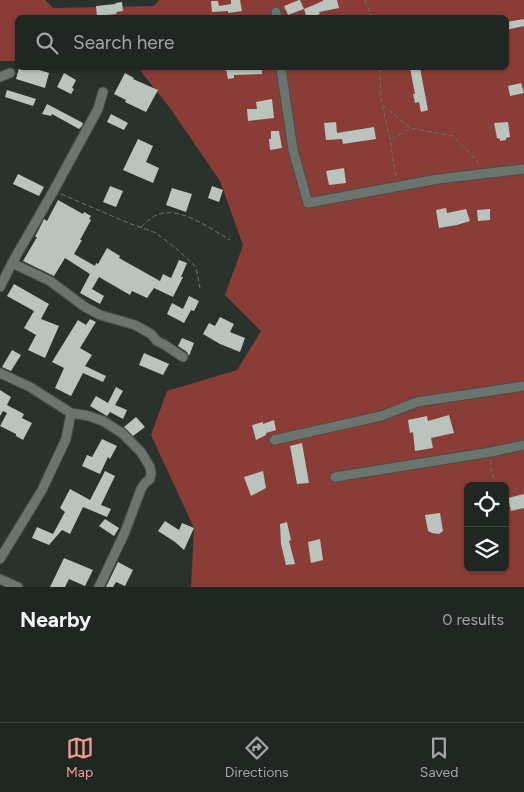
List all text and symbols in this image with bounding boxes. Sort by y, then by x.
search box [15,15,509,70]
icon: search [33,29,61,57]
text: Search here [73,31,175,54]
map controls [464,482,509,572]
button: locate [464,482,509,527]
button: layers [464,527,509,572]
text: Nearby [20,607,91,632]
text: 0 results [442,610,504,629]
tab: Map [66,734,94,781]
tab: Directions [225,734,289,781]
tab: Saved [420,734,458,781]

